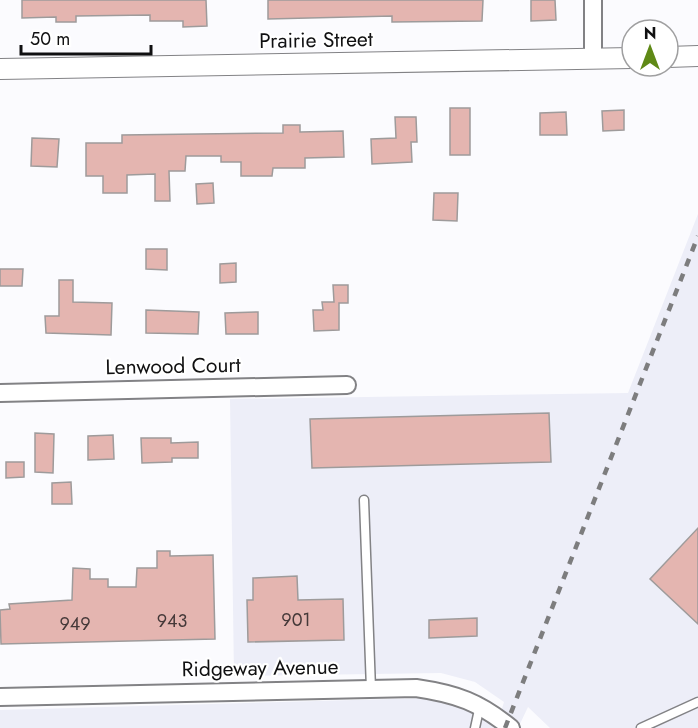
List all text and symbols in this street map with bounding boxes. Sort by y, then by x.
scale bar [21,18,152,56]
north arrow [620,18,680,78]
text: N [644,22,656,45]
street label: Prairie Street [259,24,373,56]
text: 50 m [30,26,70,52]
street label: Lenwood Court [105,350,241,382]
house number: 901 [281,607,311,633]
house number: 943 [157,608,188,634]
house number: 949 [59,611,91,637]
street label: Ridgeway Avenue [181,652,339,684]

